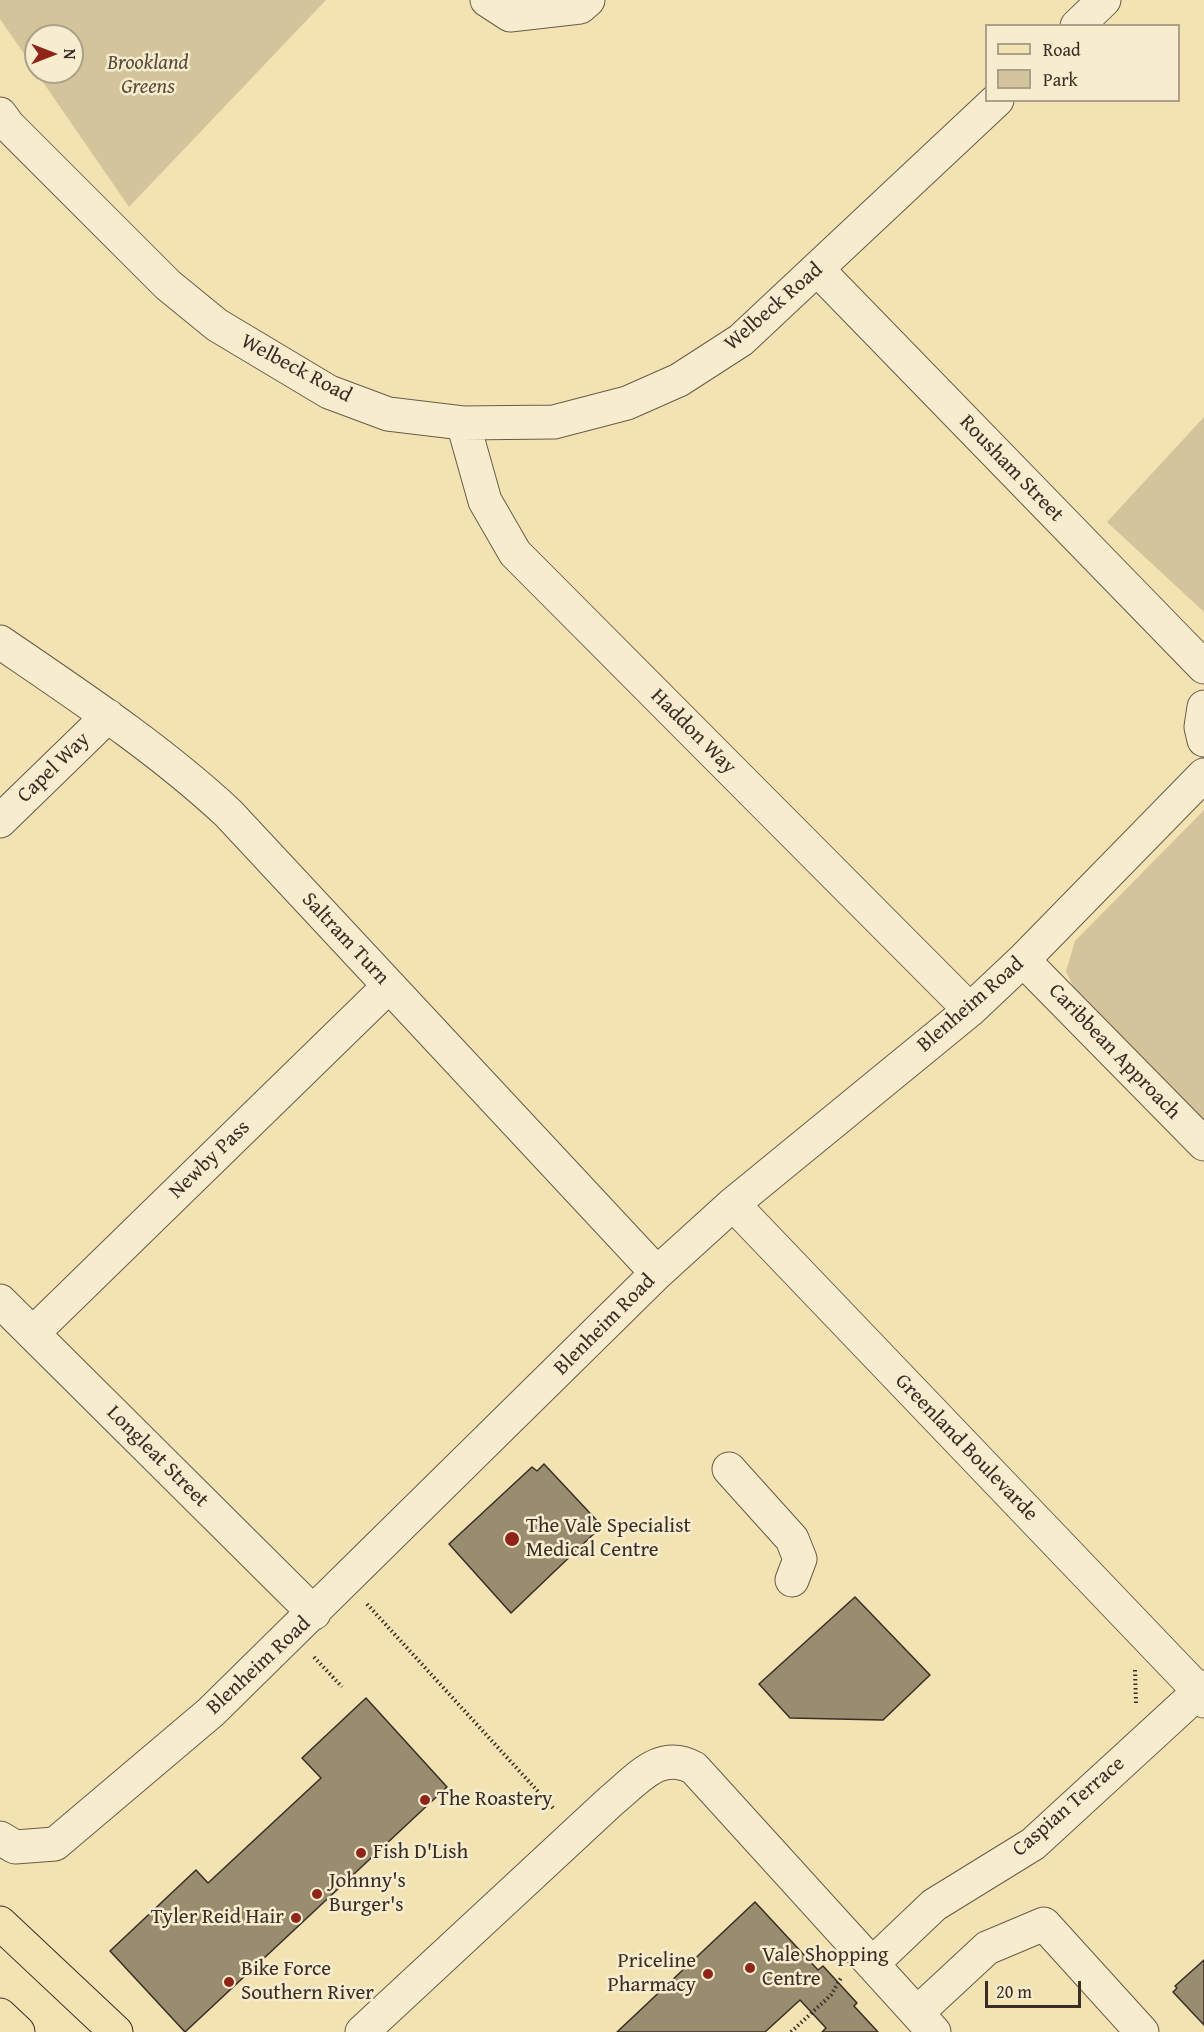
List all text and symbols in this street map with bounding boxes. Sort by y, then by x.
north arrow [24,24,84,84]
legend [985,24,1180,102]
text: Road [1043,36,1081,63]
text: N [58,49,82,59]
park label: Brookland Greens [107,51,189,101]
text: Park [1043,66,1078,93]
street label: Welbeck Road [720,258,828,356]
street label: Welbeck Road [236,329,356,409]
street label: Rousham Street [954,410,1068,528]
street label: Haddon Way [645,684,741,780]
street label: Capel Way [13,728,95,808]
street label: Saltram Turn [296,888,394,990]
street label: Blenheim Road [913,952,1029,1058]
street label: Caribbean Approach [1043,979,1185,1125]
street label: Newby Pass [164,1115,256,1205]
street label: Blenheim Road [549,1269,661,1381]
street label: Greenland Boulevarde [889,1369,1043,1527]
street label: Longleat Street [101,1401,213,1513]
place label: The Vale Specialist Medical Centre [526,1514,691,1564]
marker: The Vale Specialist Medical Centre [503,1530,521,1548]
street label: Blenheim Road [202,1612,316,1720]
street label: Caspian Terrace [1008,1751,1130,1863]
place label: The Roastery [437,1787,552,1813]
marker: The Roastery [418,1793,432,1807]
place label: Fish D'Lish [373,1840,468,1866]
marker: Fish D'Lish [354,1846,368,1860]
place label: Johnny's Burger's [329,1869,406,1919]
marker: Johnny's Burger's [310,1887,324,1901]
place label: Tyler Reid Hair [151,1905,284,1931]
marker: Tyler Reid Hair [289,1911,303,1925]
place label: Vale Shopping Centre [762,1943,888,1993]
place label: Priceline Pharmacy [607,1949,696,1999]
place label: Bike Force Southern River [241,1957,374,2007]
marker: Vale Shopping Centre [743,1961,757,1975]
marker: Priceline Pharmacy [701,1967,715,1981]
scale bar [988,1969,1084,2007]
marker: Bike Force Southern River [222,1975,236,1989]
text: 20 m [996,1978,1032,2005]

